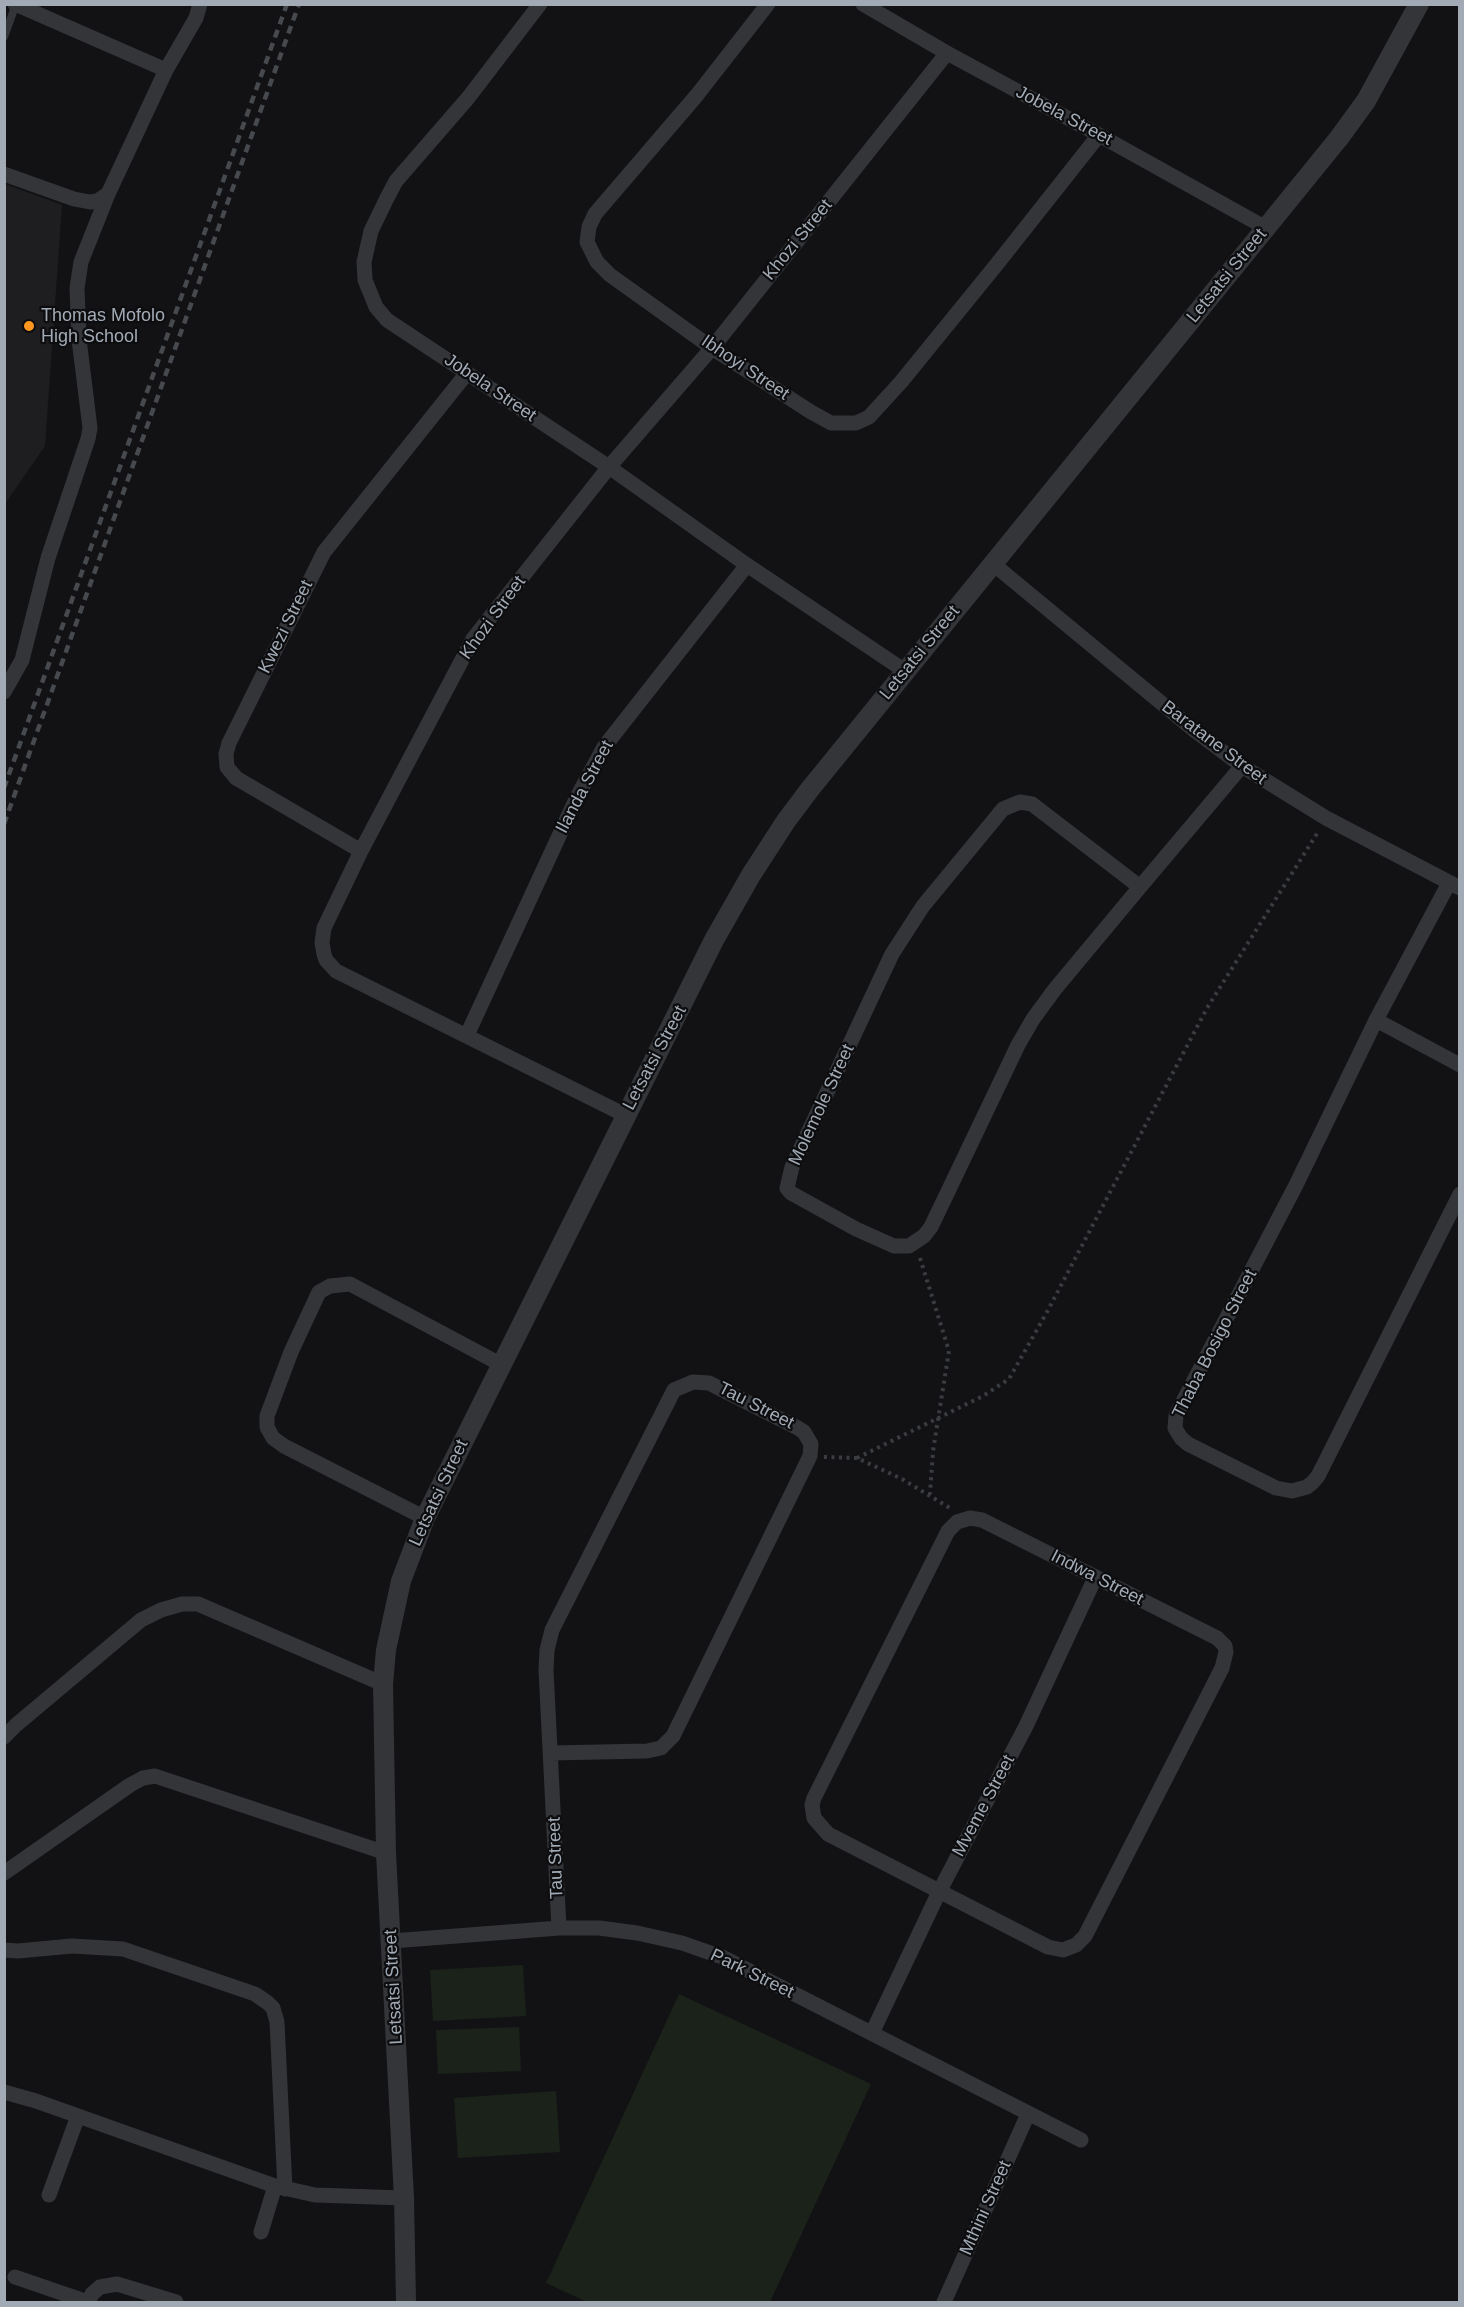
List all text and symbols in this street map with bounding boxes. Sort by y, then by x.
street label: Jobela Street [1012,82,1116,150]
street label: Khozi Street [759,195,837,285]
street label: Letsatsi Street [1182,224,1272,328]
place label: Thomas Mofolo High School [41,305,165,348]
marker: Thomas Mofolo High School [22,319,36,333]
street label: Ibhoyi Street [697,331,793,405]
street label: Jobela Street [440,349,540,427]
street label: Khozi Street [455,572,531,664]
street label: Kwezi Street [254,577,318,677]
street label: Letsatsi Street [875,601,965,705]
street label: Baratane Street [1157,696,1271,790]
street label: Ilanda Street [552,737,618,837]
street label: Letsatsi Street [618,1002,692,1114]
street label: Molemole Street [785,1041,859,1169]
street label: Thaba Bosigo Street [1168,1266,1262,1422]
street label: Tau Street [715,1378,797,1434]
street label: Letsatsi Street [405,1436,473,1550]
street label: Indwa Street [1047,1545,1147,1611]
street label: Mveme Street [948,1751,1020,1861]
street label: Tau Street [544,1817,568,1899]
street label: Letsatsi Street [380,1929,408,2045]
street label: Park Street [707,1945,797,2003]
street label: Mthini Street [956,2157,1016,2259]

